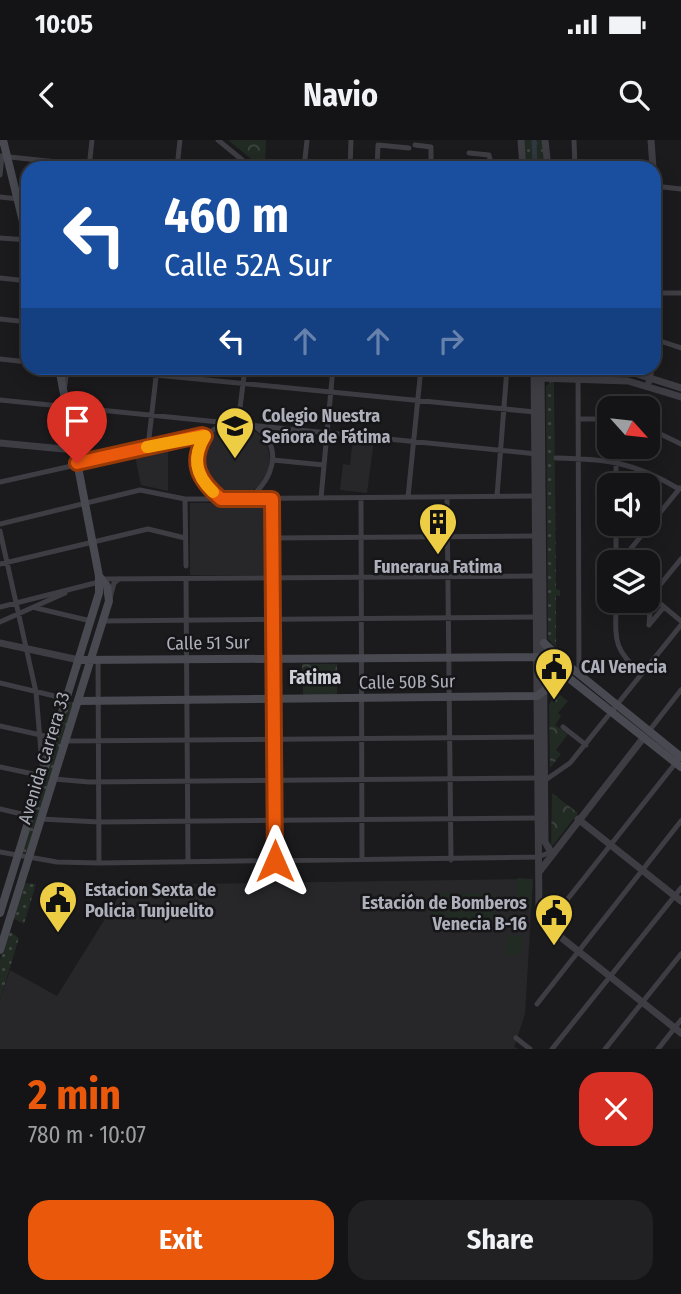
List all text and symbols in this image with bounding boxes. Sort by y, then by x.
text: 10:05 [35,9,93,40]
icon: back [28,76,66,114]
text: Navio [303,76,378,114]
icon: search [615,76,653,114]
text: 460 m [164,186,289,245]
icon: left [49,189,140,280]
text: Calle 52A Sur [164,246,332,284]
icon: left [213,322,251,360]
icon: ahead [286,322,324,360]
icon: ahead [359,322,397,360]
icon: right [432,322,470,360]
pin [47,391,107,463]
north arrow [597,396,660,458]
map controls [597,396,660,613]
icon: arrive [58,402,96,440]
school or university icon: Colegio Nuestra Señora de Fátima [214,405,256,460]
place label: Colegio Nuestra Señora de Fátima [262,405,390,448]
button: sound [597,473,660,536]
building icon: Funerarua Fatima [417,501,459,556]
button: layers [597,550,660,613]
place label: Funerarua Fatima [374,556,502,578]
street label: Calle 51 Sur [166,631,251,655]
public building icon: CAI Venecia [533,646,575,701]
place label: CAI Venecia [581,656,667,678]
district label: Fatima [289,666,341,689]
street label: Calle 50B Sur [359,670,456,694]
street label: Avenida Carrera 33 [13,689,75,827]
position arrow [238,824,312,898]
public building icon: Estacion Sexta de Policia Tunjuelito [37,879,79,934]
place label: Estacion Sexta de Policia Tunjuelito [85,879,216,922]
place label: Estación de Bomberos Venecia B-16 [362,892,527,935]
public building icon: Estación de Bomberos Venecia B-16 [533,892,575,947]
text: 2 min [28,1070,121,1120]
button: close [579,1072,653,1146]
text: 780 m · 10:07 [28,1121,146,1149]
button: Exit [28,1200,334,1280]
button: Share [348,1200,653,1280]

